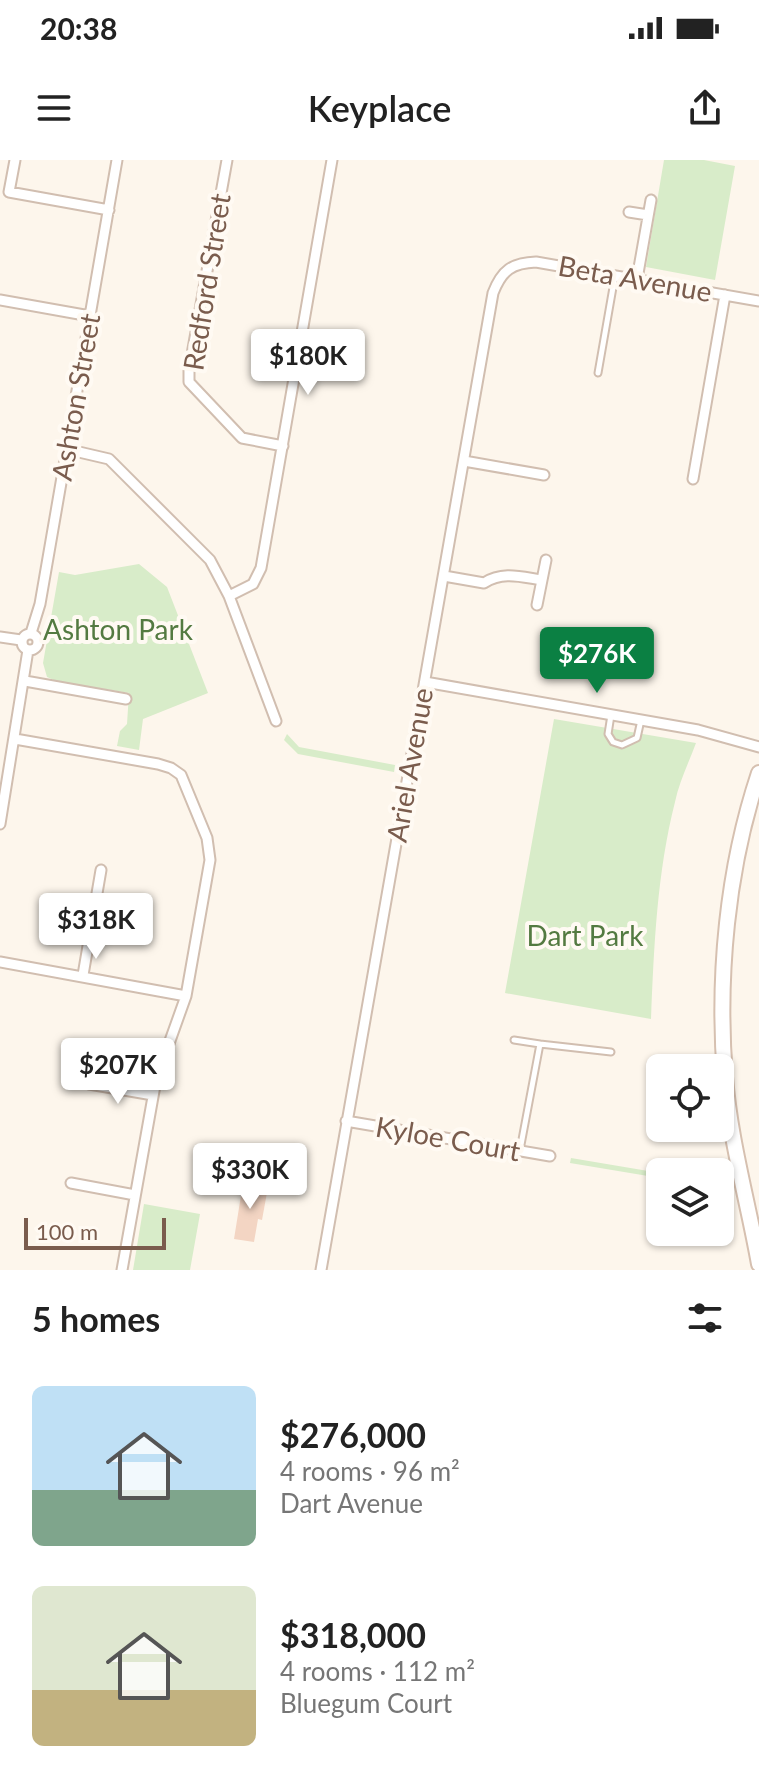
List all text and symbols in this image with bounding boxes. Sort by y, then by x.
text: 20:38 [40,10,117,46]
icon: menu [32,86,76,130]
text: Keyplace [308,86,451,130]
icon: share [683,86,727,130]
street label: Redford Street [175,191,237,373]
street label: Beta Avenue [556,248,715,308]
street label: Ashton Street [44,311,106,483]
pin: $180K [252,329,364,397]
text: $180K [269,339,347,371]
park label: Ashton Park [43,612,194,646]
pin: $276K [541,627,653,695]
text: $276K [558,637,636,669]
street label: Ariel Avenue [379,685,439,845]
pin: $318K [40,893,152,961]
text: $318K [57,903,135,935]
park label: Dart Park [527,918,644,952]
pin: $207K [62,1038,174,1106]
text: $207K [79,1048,157,1080]
map controls [646,1054,734,1246]
button: locate [646,1054,734,1142]
street label: Kyloe Court [373,1109,523,1167]
pin: $330K [194,1143,306,1211]
text: $330K [211,1153,289,1185]
button: layers [646,1158,734,1246]
scale bar [24,1214,166,1250]
text: 100 m [36,1218,98,1245]
icon: filters [683,1296,727,1340]
text: 5 homes [32,1298,160,1339]
text: $276,000 [280,1414,426,1455]
icon: home [96,1418,192,1514]
text: 4 rooms · 96 m² [280,1455,460,1487]
text: Dart Avenue [280,1487,423,1519]
text: $318,000 [280,1614,426,1655]
icon: home [96,1618,192,1714]
text: 4 rooms · 112 m² [280,1655,475,1687]
text: Bluegum Court [280,1687,452,1719]

